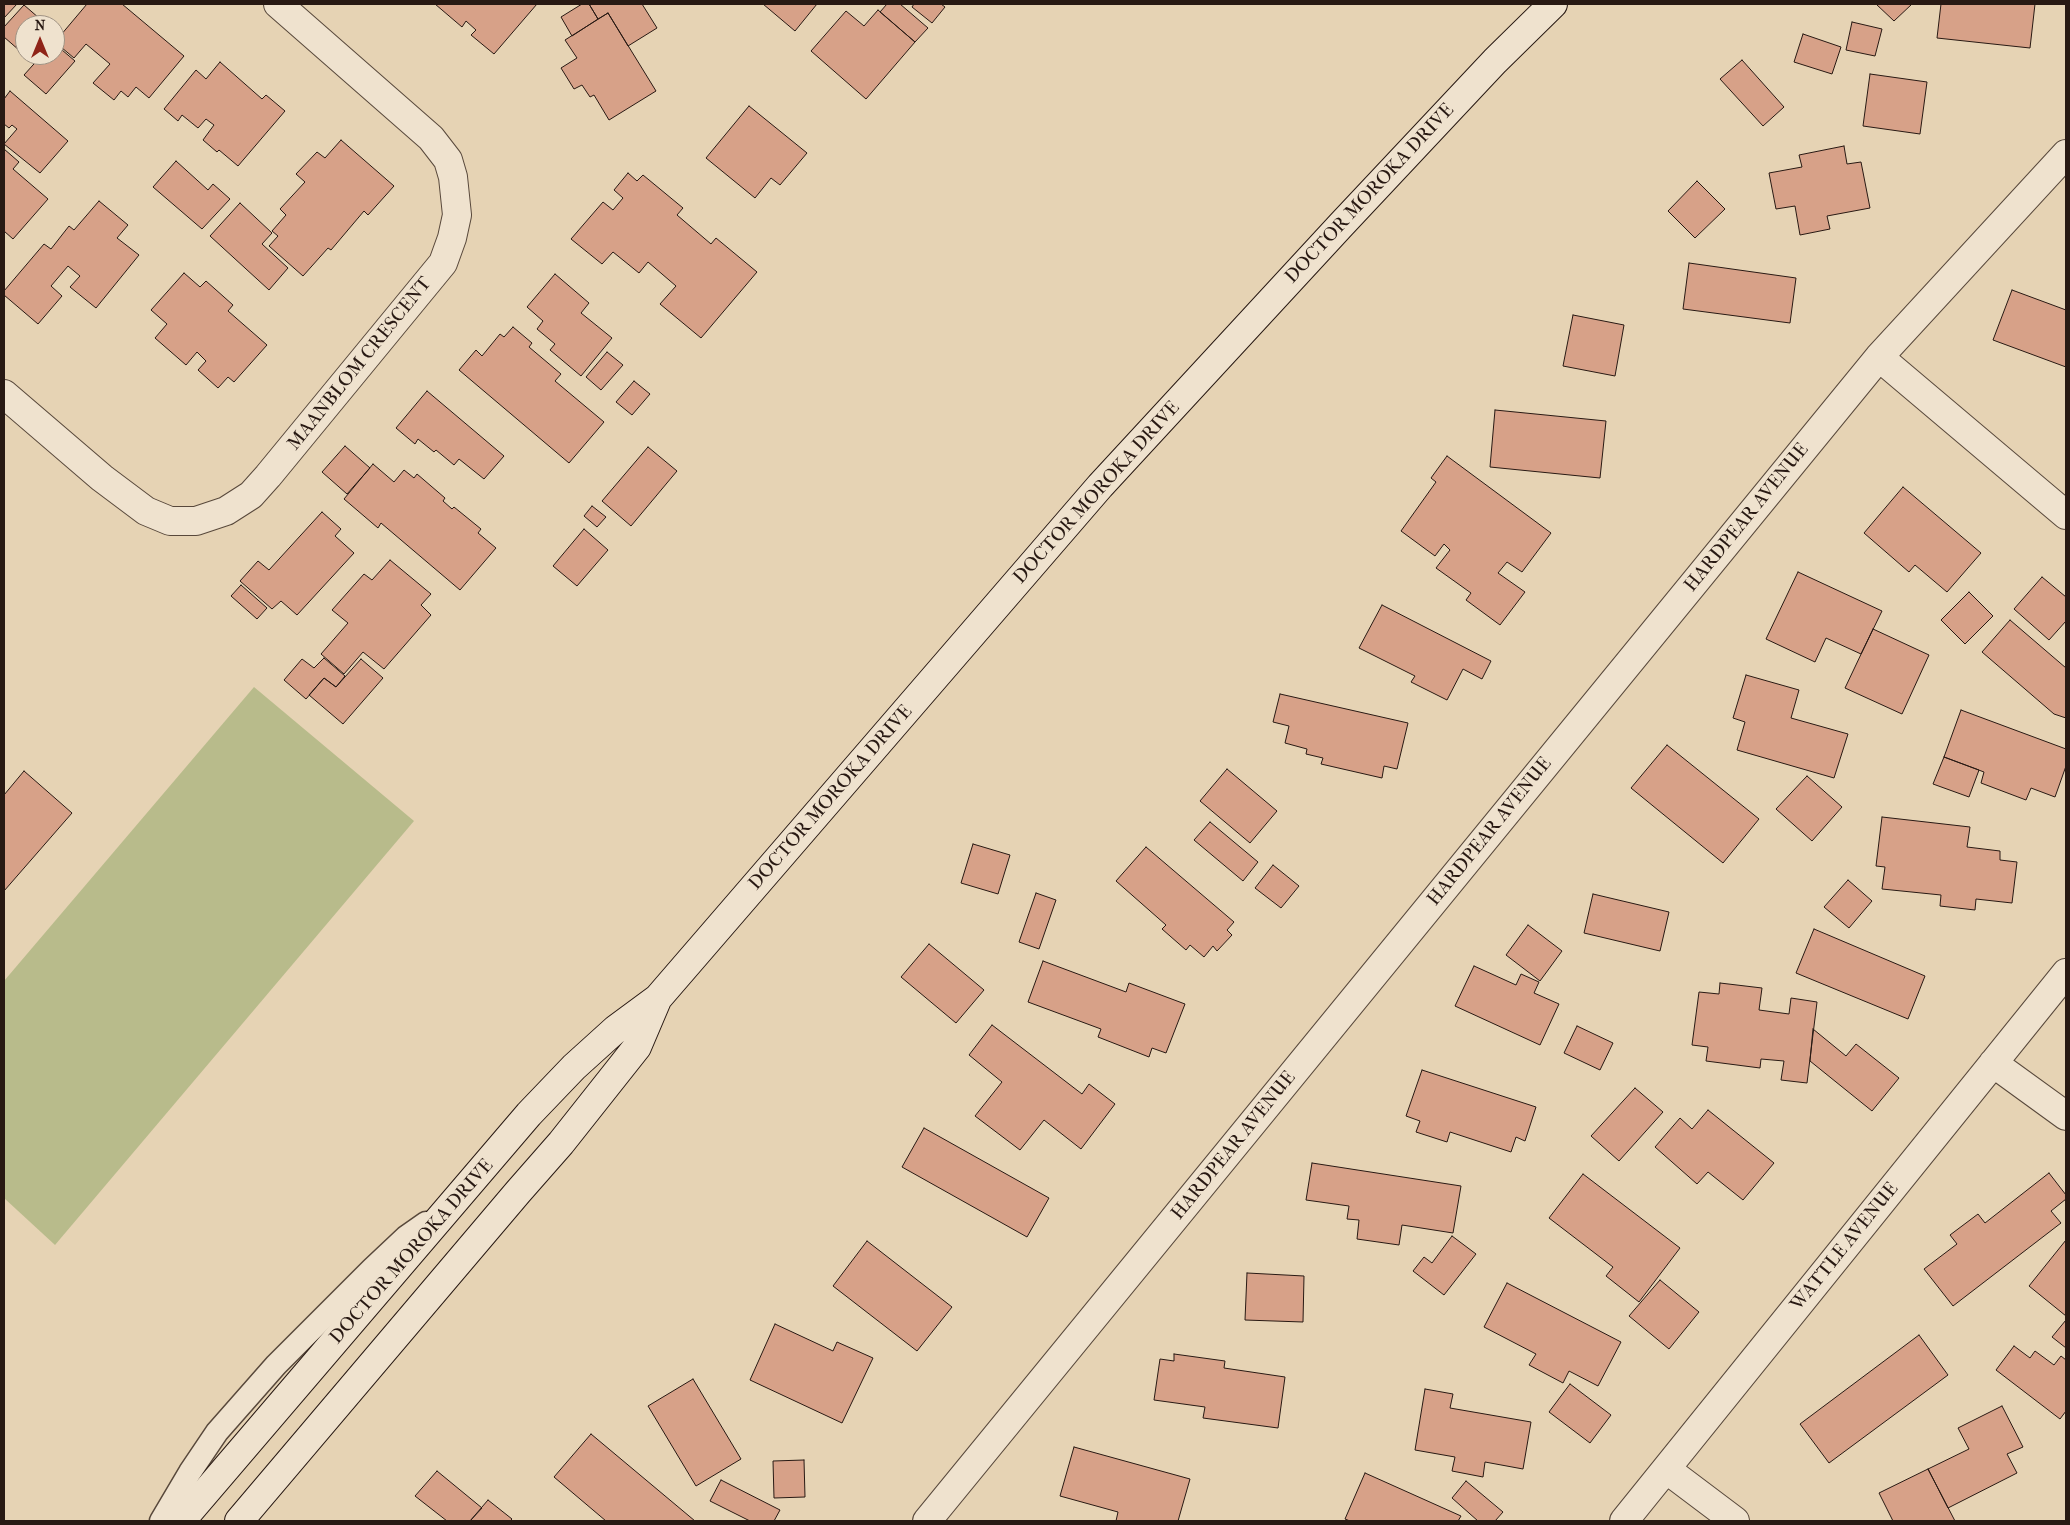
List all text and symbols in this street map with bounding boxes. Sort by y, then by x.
north arrow [15,15,65,65]
text: N [35,17,45,34]
street label: DOCTOR MOROKA DRIVE [1281,99,1459,289]
street label: MAANBLOM CRESCENT [283,273,437,455]
street label: DOCTOR MOROKA DRIVE [1009,397,1185,589]
street label: HARDPEAR AVENUE [1680,439,1814,597]
street label: DOCTOR MOROKA DRIVE [744,701,918,895]
street label: HARDPEAR AVENUE [1423,753,1557,911]
street label: HARDPEAR AVENUE [1167,1067,1301,1225]
street label: DOCTOR MOROKA DRIVE [325,1155,499,1349]
street label: WATTLE AVENUE [1786,1178,1904,1316]

